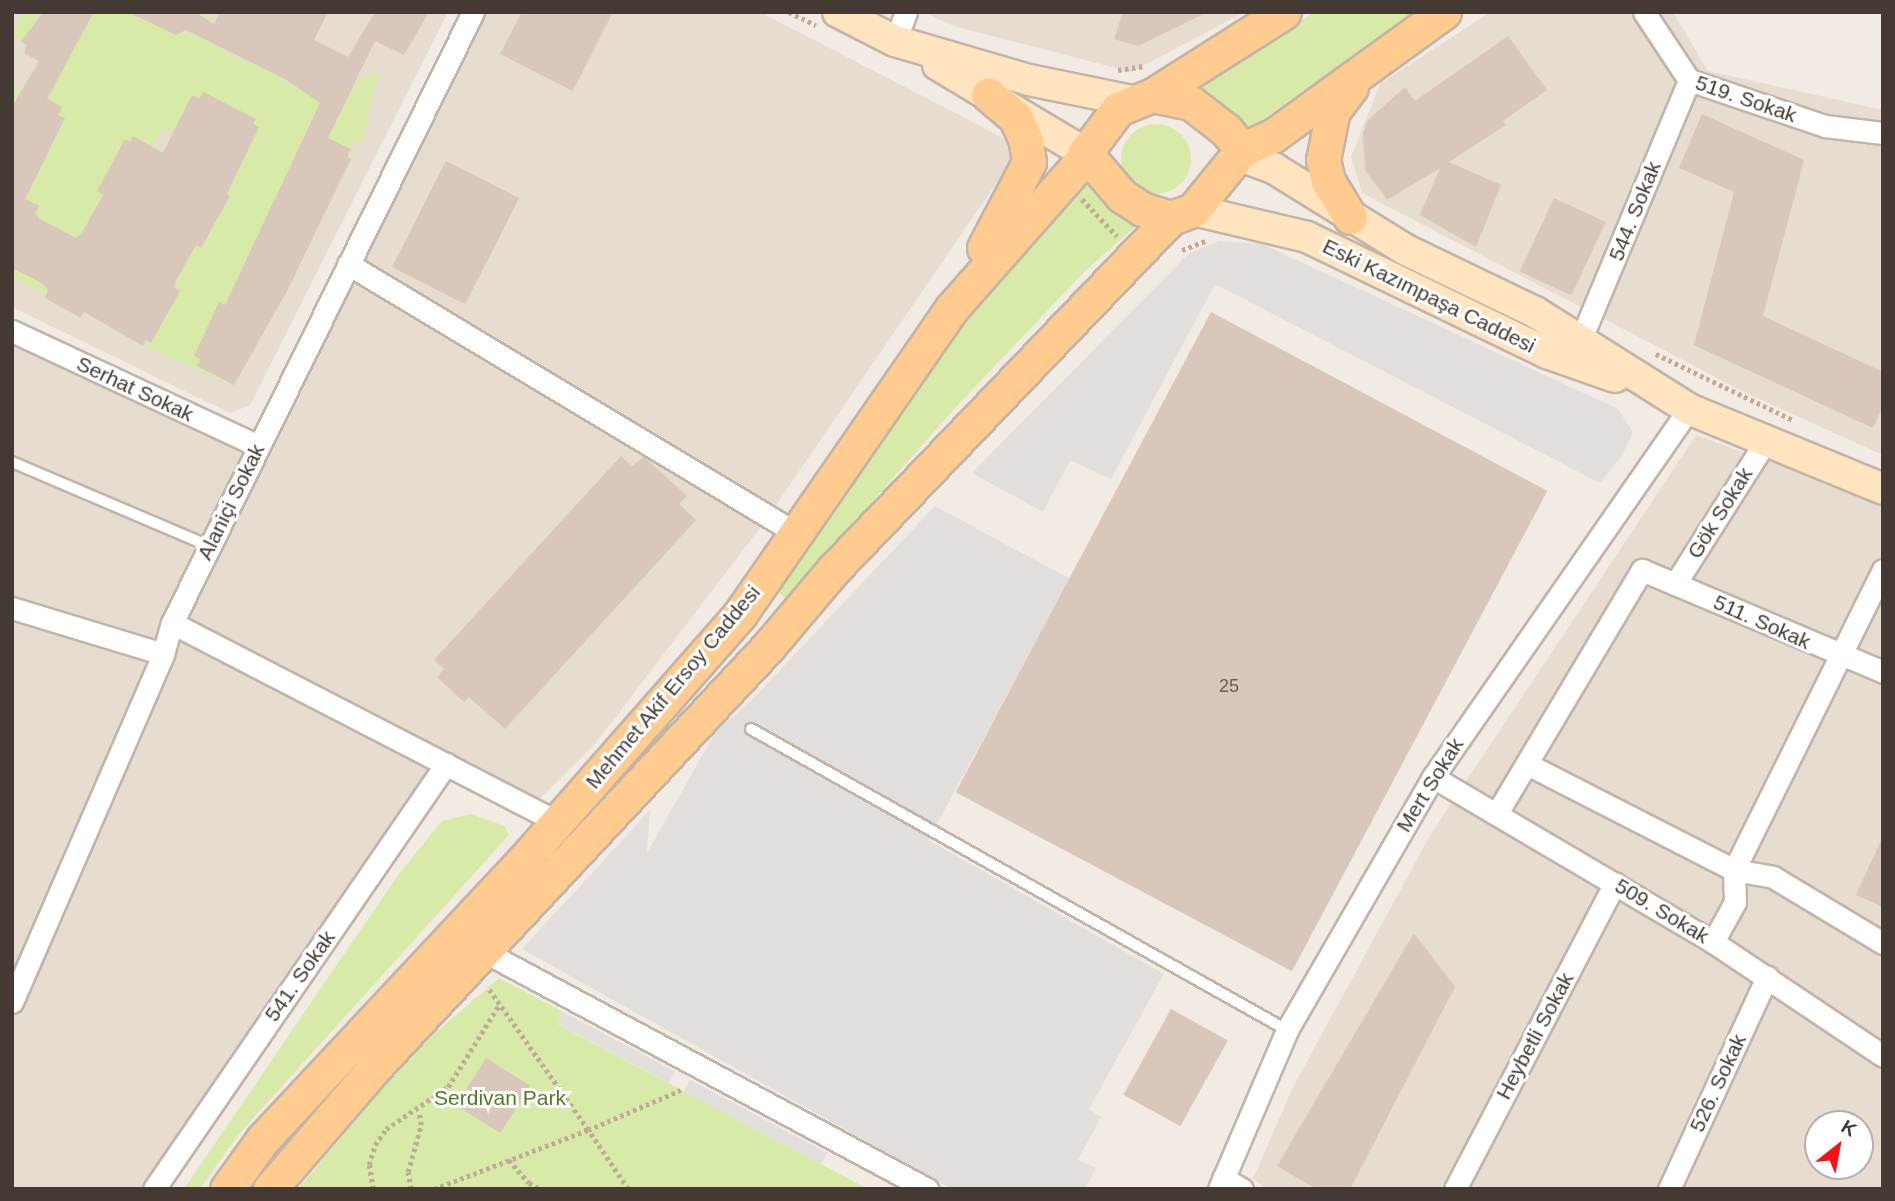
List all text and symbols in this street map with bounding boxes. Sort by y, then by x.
street label: 519. Sokak [1692,70,1800,128]
street label: 544. Sokak [1604,158,1666,264]
street label: Eski Kazımpaşa Caddesi [1319,234,1539,358]
street label: Serhat Sokak [73,351,197,427]
street label: Alaniçi Sokak [192,440,270,564]
street label: Gök Sokak [1682,463,1758,563]
street label: Mehmet Akif Ersoy Caddesi [580,580,766,794]
street label: 511. Sokak [1710,589,1814,655]
house number: 25 [1219,675,1239,697]
street label: Mert Sokak [1391,733,1469,837]
street label: 509. Sokak [1610,873,1714,949]
street label: 541. Sokak [260,926,340,1026]
street label: Heybetli Sokak [1491,968,1579,1104]
street label: 526. Sokak [1684,1030,1752,1136]
park label: Serdivan Park [434,1085,566,1111]
north arrow [1804,1110,1874,1180]
text: K [1838,1116,1860,1141]

